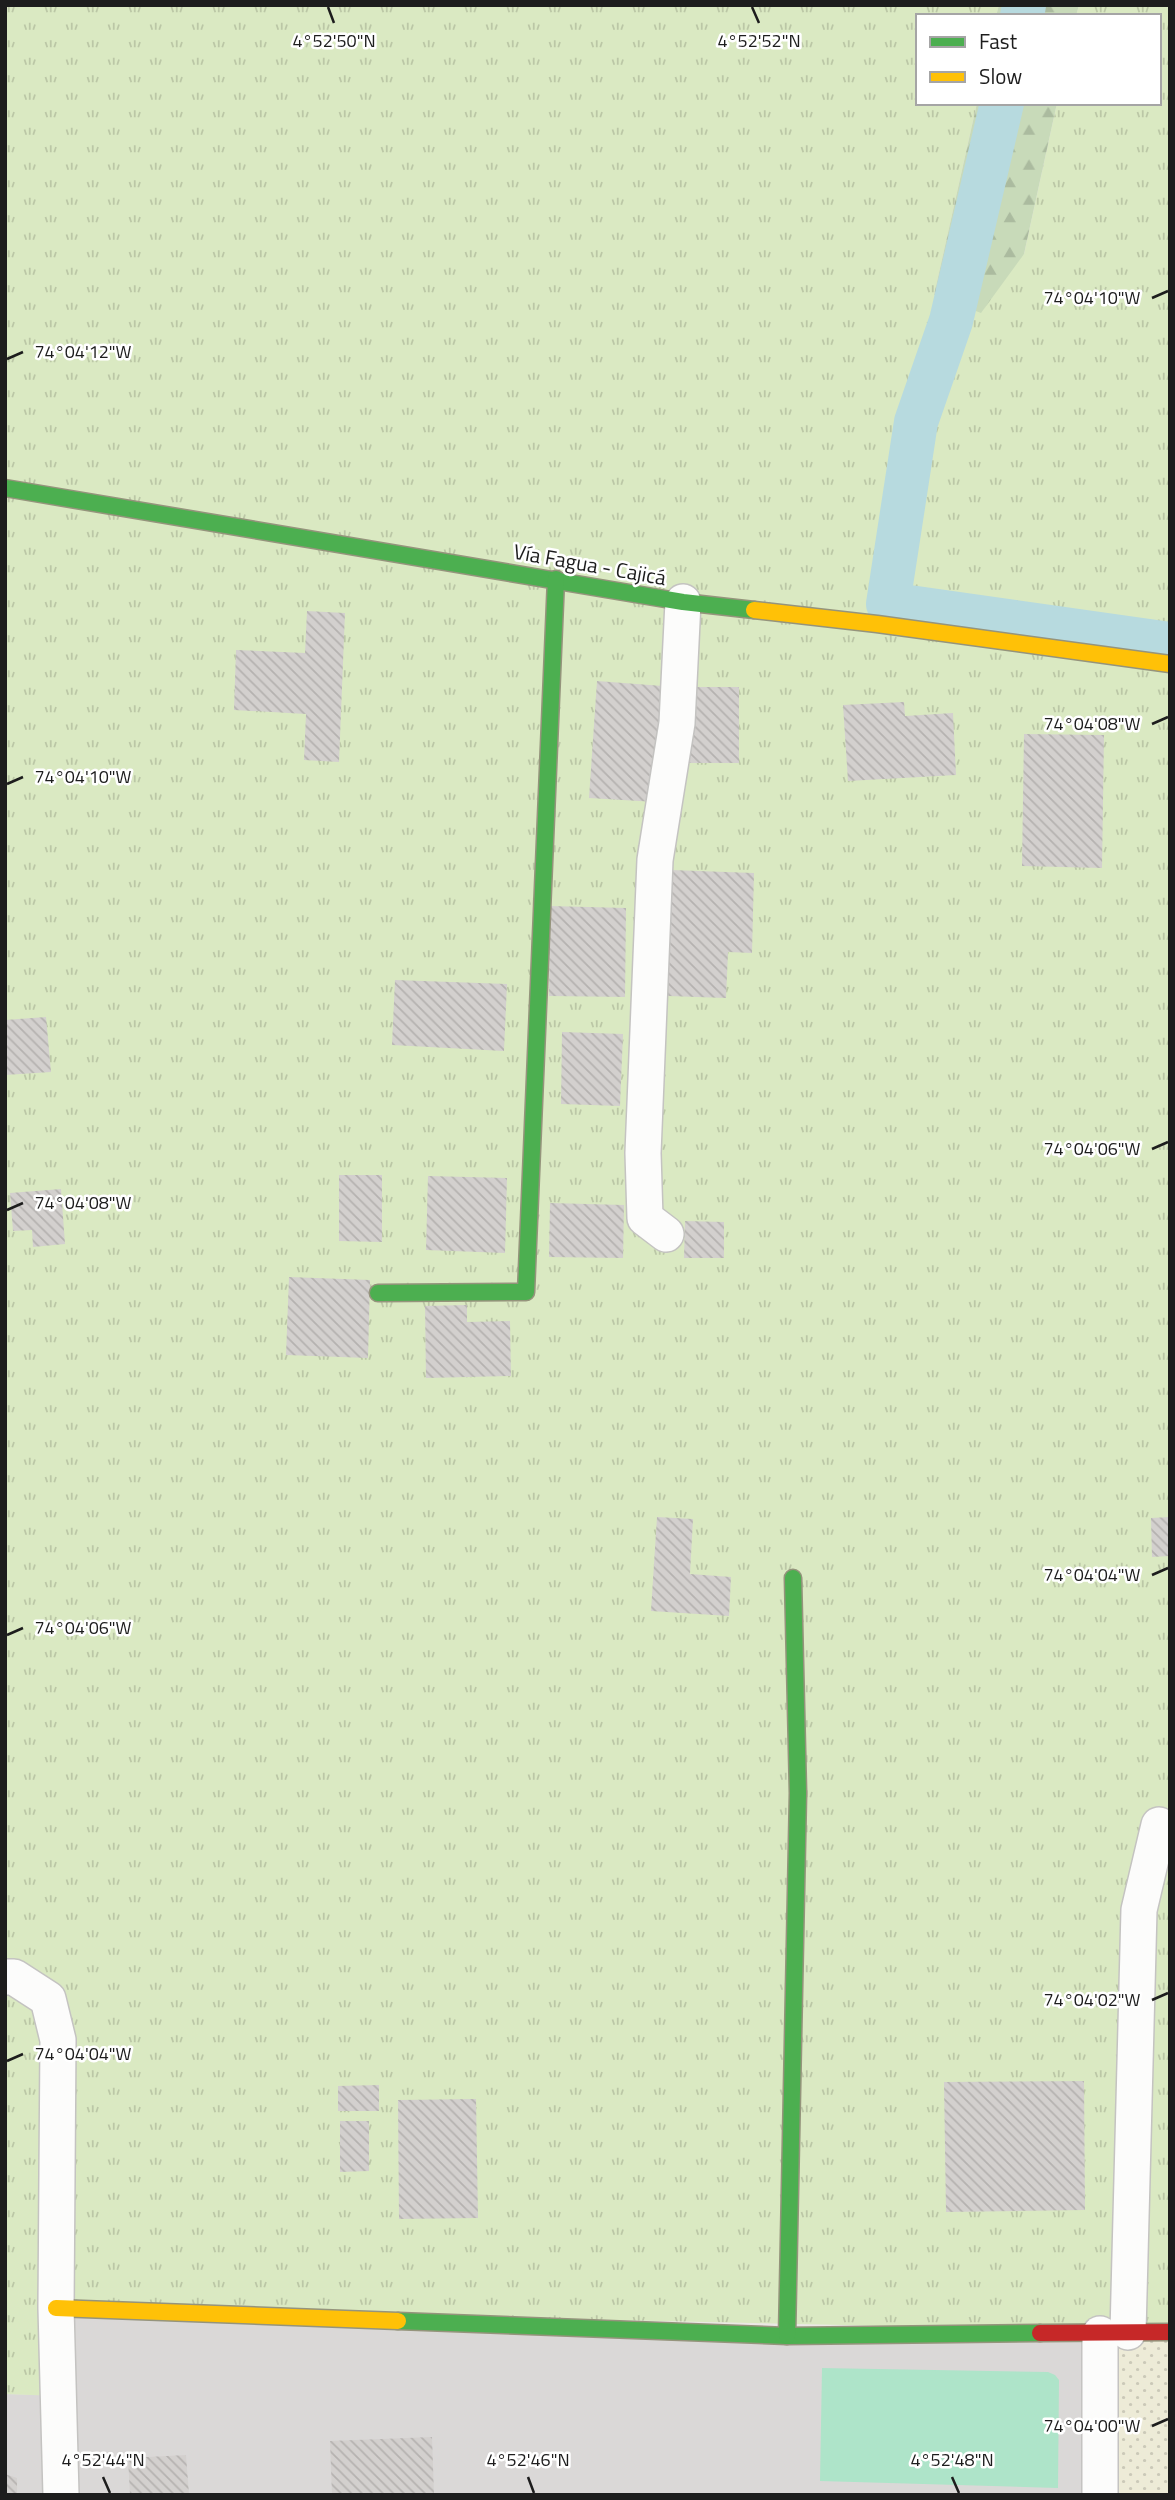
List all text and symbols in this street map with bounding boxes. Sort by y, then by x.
legend [916,14,1161,105]
text: Fast [979,25,1018,57]
text: 4°52'50"N [292,27,376,54]
text: 4°52'52"N [717,27,801,54]
text: Slow [979,60,1022,92]
text: 74°04'10"W [1044,284,1141,311]
text: 74°04'12"W [35,338,132,365]
street label: Vía Fagua - Cajicá [511,535,669,593]
text: 74°04'08"W [1044,710,1141,737]
text: 74°04'10"W [35,763,132,790]
text: 74°04'06"W [1044,1135,1141,1162]
text: 74°04'08"W [35,1189,132,1216]
text: 74°04'04"W [1044,1561,1141,1588]
text: 74°04'06"W [35,1614,132,1641]
text: 74°04'02"W [1044,1986,1141,2013]
text: 74°04'04"W [35,2040,132,2067]
text: 74°04'00"W [1044,2412,1141,2439]
text: 4°52'44"N [61,2446,145,2473]
text: 4°52'46"N [486,2446,570,2473]
text: 4°52'48"N [910,2446,994,2473]

